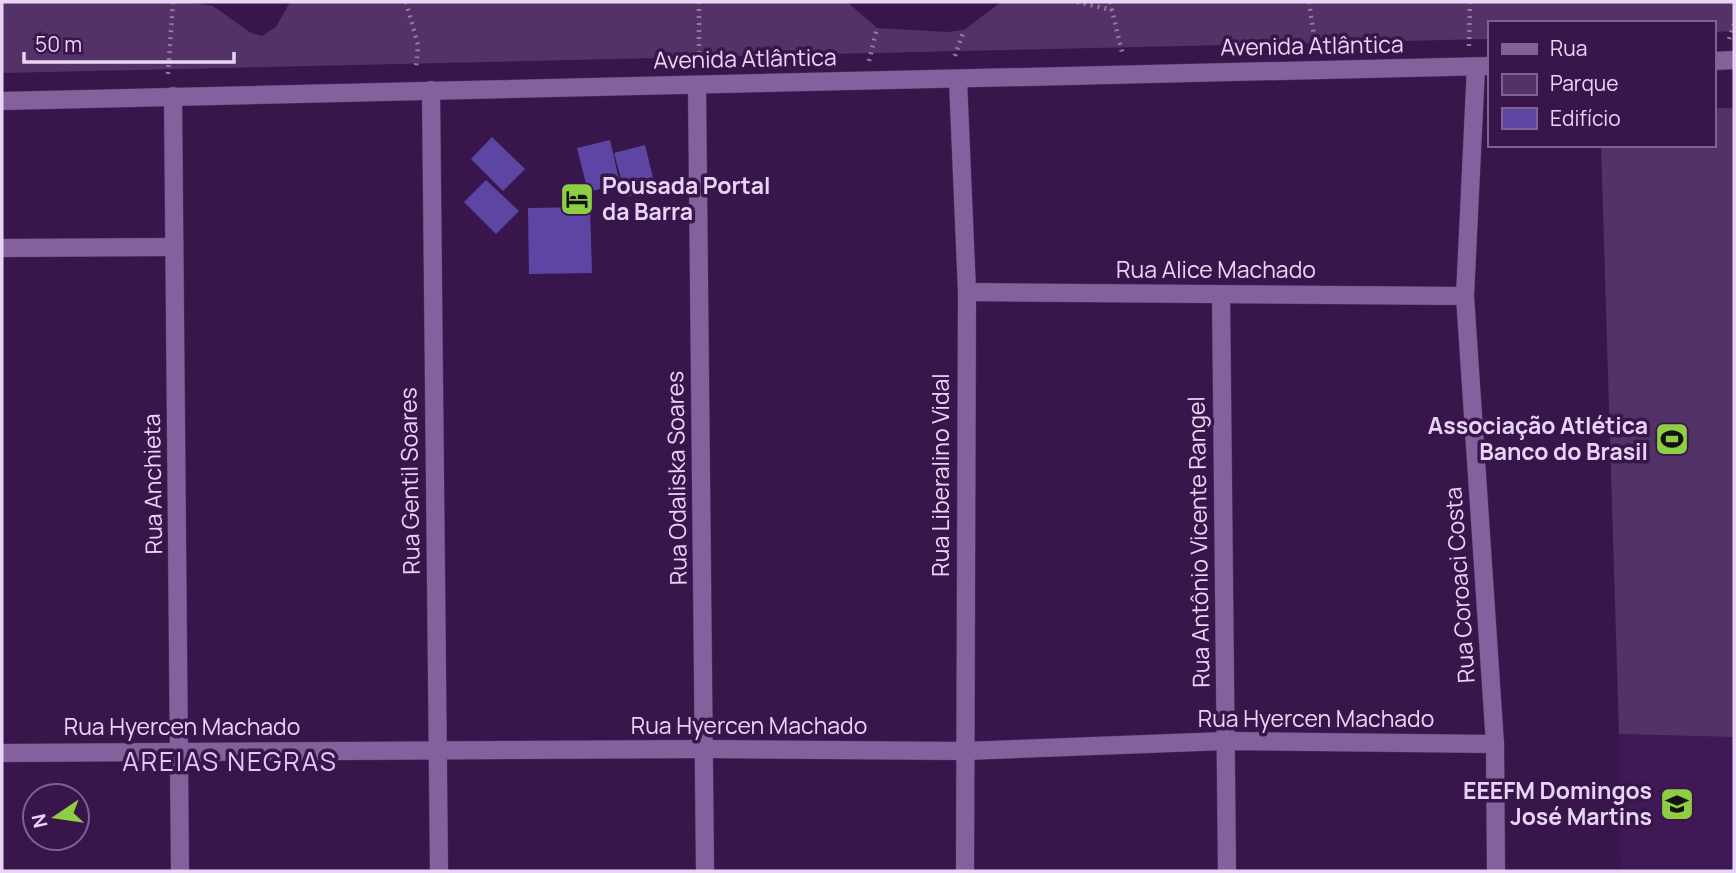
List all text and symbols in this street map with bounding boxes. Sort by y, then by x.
scale bar [24,21,234,65]
legend [1488,21,1715,147]
street label: Avenida Atlântica [1220,27,1404,63]
text: 50 m [35,30,82,58]
text: Rua [1550,34,1587,62]
street label: Avenida Atlântica [653,40,837,76]
text: Parque [1550,69,1619,97]
text: Edifício [1550,104,1621,132]
place label: Pousada Portal da Barra [602,169,770,227]
hotel icon: Pousada Portal da Barra [558,180,596,218]
street label: Rua Alice Machado [1116,253,1316,285]
street label: Rua Odaliska Soares [658,371,694,585]
street label: Rua Liberalino Vidal [924,373,956,577]
street label: Rua Gentil Soares [391,387,427,575]
street label: Rua Antônio Vicente Rangel [1179,396,1217,688]
place label: Associação Atlética Banco do Brasil [1428,409,1648,467]
street label: Rua Anchieta [135,413,169,555]
sports icon: Associação Atlética Banco do Brasil [1653,420,1691,458]
street label: Rua Coroaci Costa [1436,486,1482,684]
street label: Rua Hyercen Machado [1198,702,1434,734]
street label: Rua Hyercen Machado [631,709,867,741]
street label: Rua Hyercen Machado [64,710,300,742]
district label: AREIAS NEGRAS [122,743,338,779]
place label: EEEFM Domingos José Martins [1463,774,1652,832]
north arrow [21,782,91,852]
school or university icon: EEEFM Domingos José Martins [1658,785,1696,823]
text: N [25,811,54,830]

